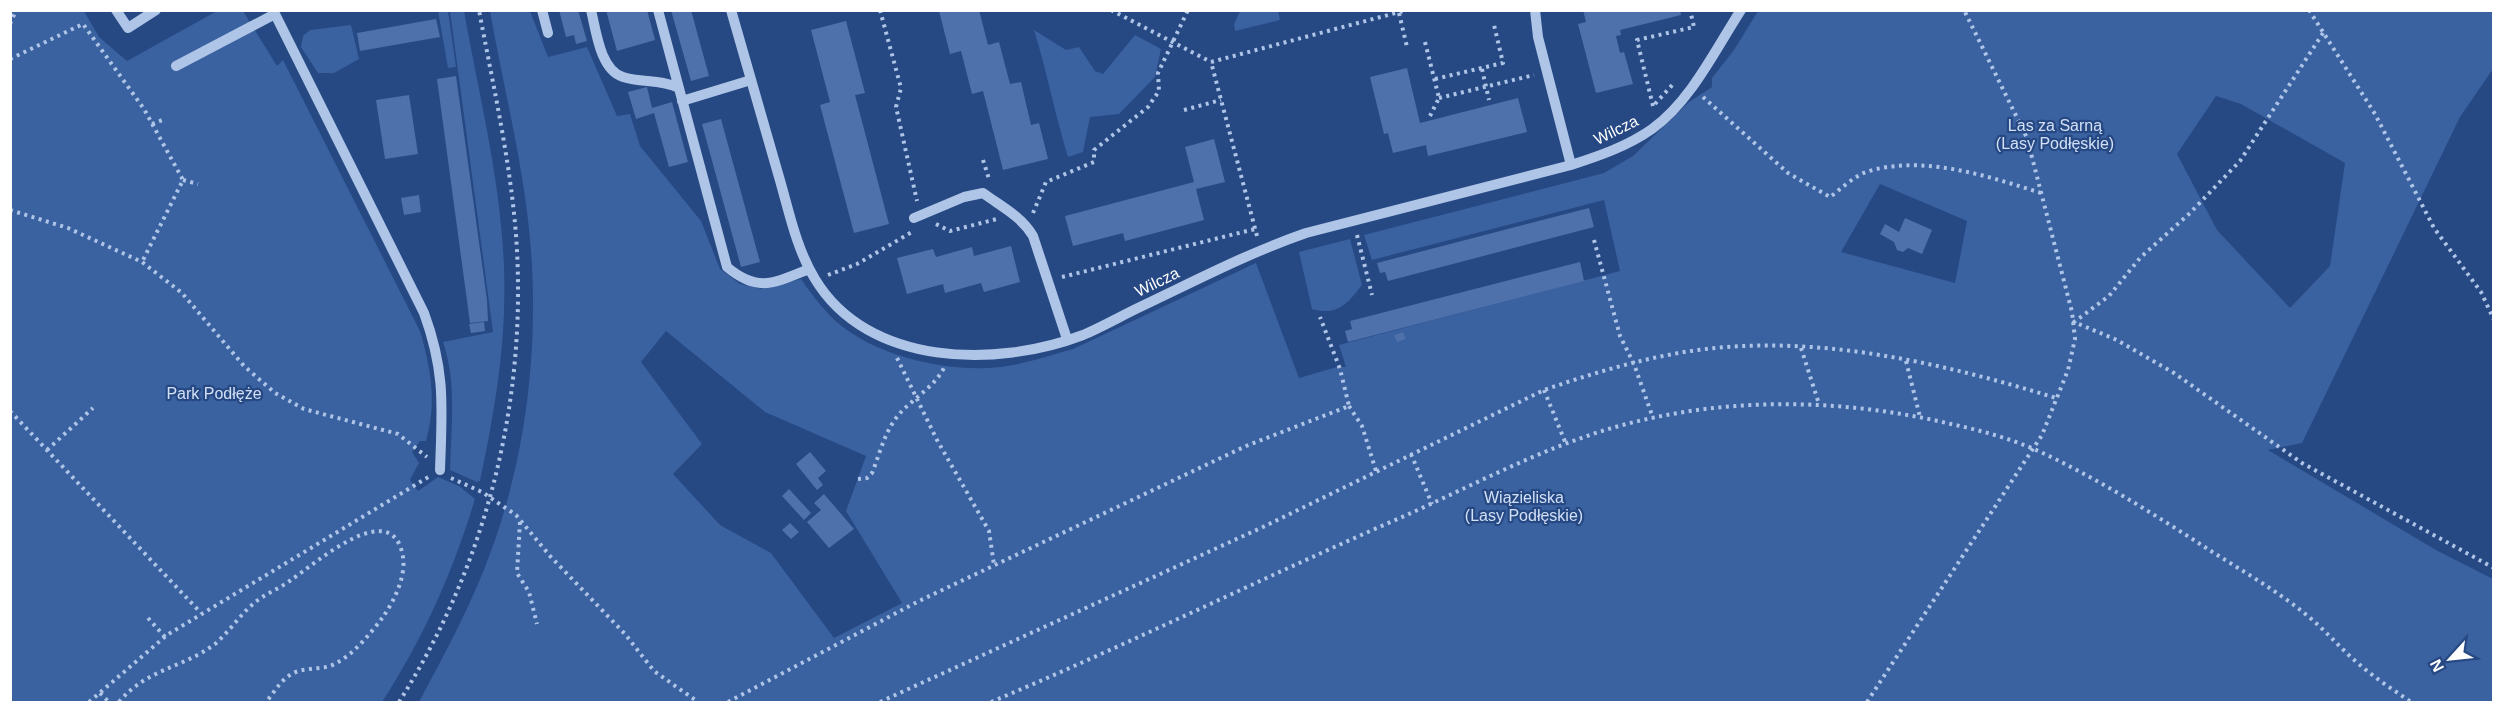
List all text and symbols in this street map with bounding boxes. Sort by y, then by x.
street label: Wilcza [1591,112,1641,148]
park label: Las za Sarną (Lasy Podłęskie) [1996,117,2114,152]
street label: Wilcza [1132,264,1182,300]
park label: Park Podłęże [166,385,262,402]
park label: Wiązieliska (Lasy Podłęskie) [1465,489,1583,524]
north arrow [2420,629,2480,689]
text: N [2427,657,2447,675]

